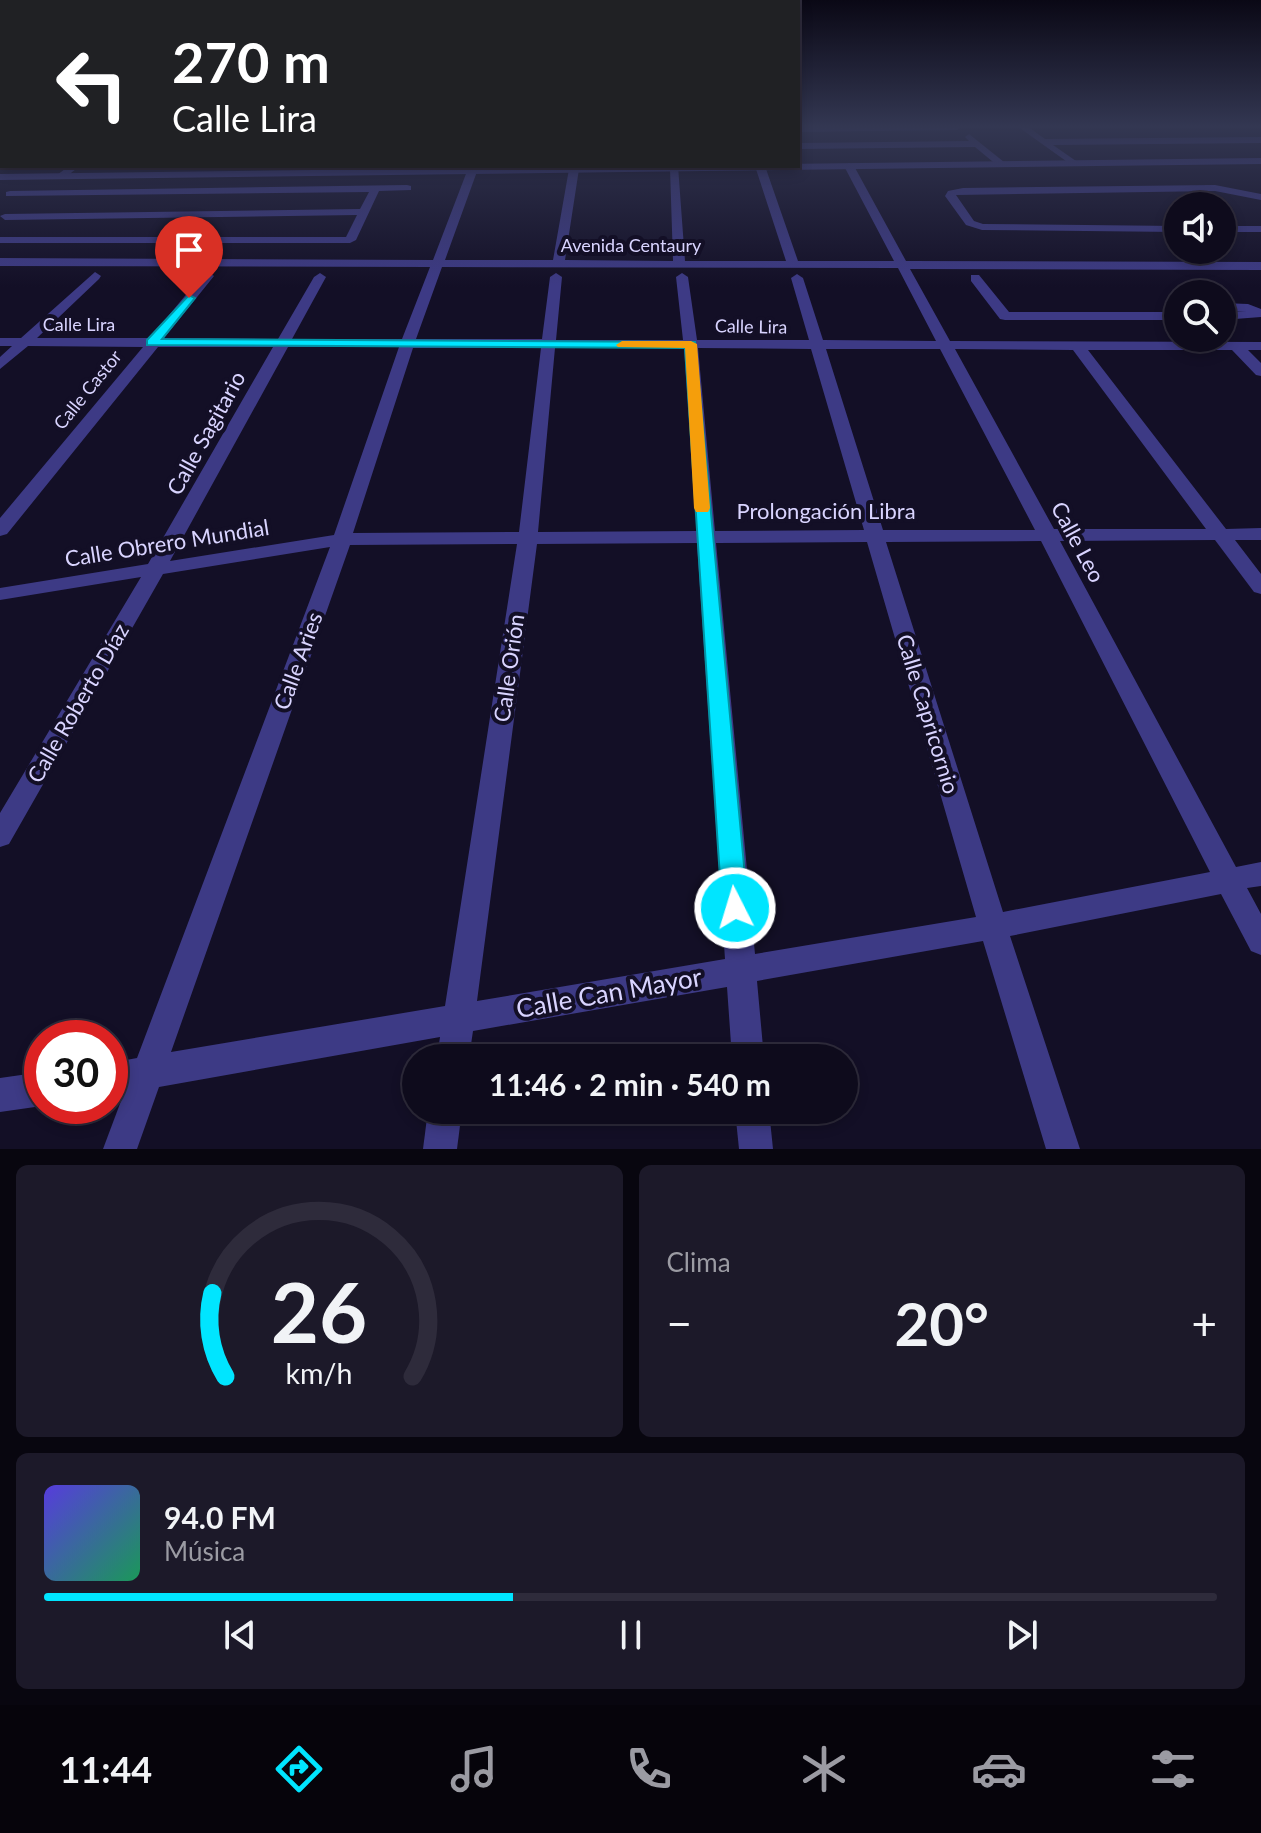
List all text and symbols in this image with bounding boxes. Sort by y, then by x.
text: 270 m [172,28,330,95]
icon: left [40,32,144,136]
text: Calle Lira [172,96,317,140]
map controls [1164,192,1236,352]
button: sound [1164,192,1236,264]
pin [155,216,223,298]
icon: arrive [167,228,211,272]
street label: Avenida Centaury [561,234,702,256]
button: search [1164,280,1236,352]
street label: Calle Lira [43,313,115,335]
street label: Calle Lira [715,314,787,338]
street label: Calle Castor [49,345,126,433]
street label: Calle Sagitario [160,366,251,499]
street label: Prolongación Libra [736,497,916,524]
street label: Calle Leo [1046,497,1111,587]
street label: Calle Obrero Mundial [63,513,271,572]
street label: Calle Aries [267,608,328,713]
street label: Calle Orión [488,612,529,724]
street label: Calle Roberto Díaz [21,618,134,787]
street label: Calle Capricornio [891,631,966,797]
position arrow [693,866,777,950]
street label: Calle Can Mayor [513,960,705,1024]
speed limit sign: 30 [24,1020,128,1124]
text: 11:46 · 2 min · 540 m [489,1066,771,1102]
text: Clima [667,1246,731,1278]
text: 26 [271,1261,368,1361]
text: 20° [894,1287,989,1359]
text: − [667,1297,692,1349]
text: + [1191,1297,1217,1349]
text: km/h [286,1356,353,1390]
text: 94.0 FM [164,1499,276,1535]
text: Música [164,1535,245,1567]
icon: previous [218,1613,262,1657]
icon: pause [609,1613,653,1657]
icon: next [1000,1613,1044,1657]
icon: directions [271,1741,327,1797]
icon: music [446,1741,502,1797]
icon: phone [621,1741,677,1797]
icon: climate [796,1741,852,1797]
icon: car [971,1741,1027,1797]
icon: filters [1145,1741,1201,1797]
text: 11:44 [59,1747,152,1791]

